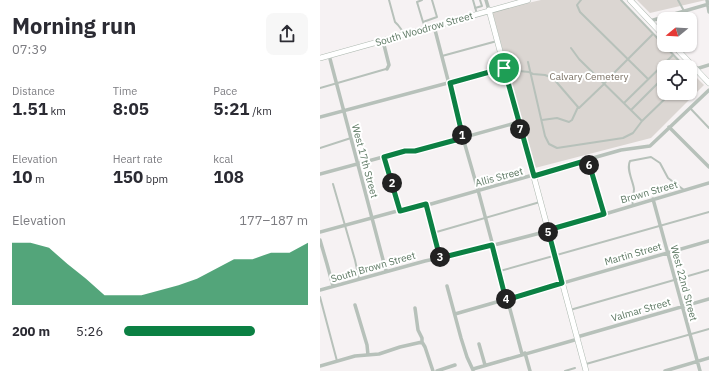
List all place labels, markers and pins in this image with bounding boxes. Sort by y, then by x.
pin [487,51,521,85]
pin: 7 [510,119,530,139]
pin: 1 [452,125,472,145]
pin: 6 [579,155,599,175]
pin: 2 [382,173,402,193]
pin: 5 [538,222,558,242]
pin: 3 [430,247,450,267]
pin: 4 [496,289,516,309]

